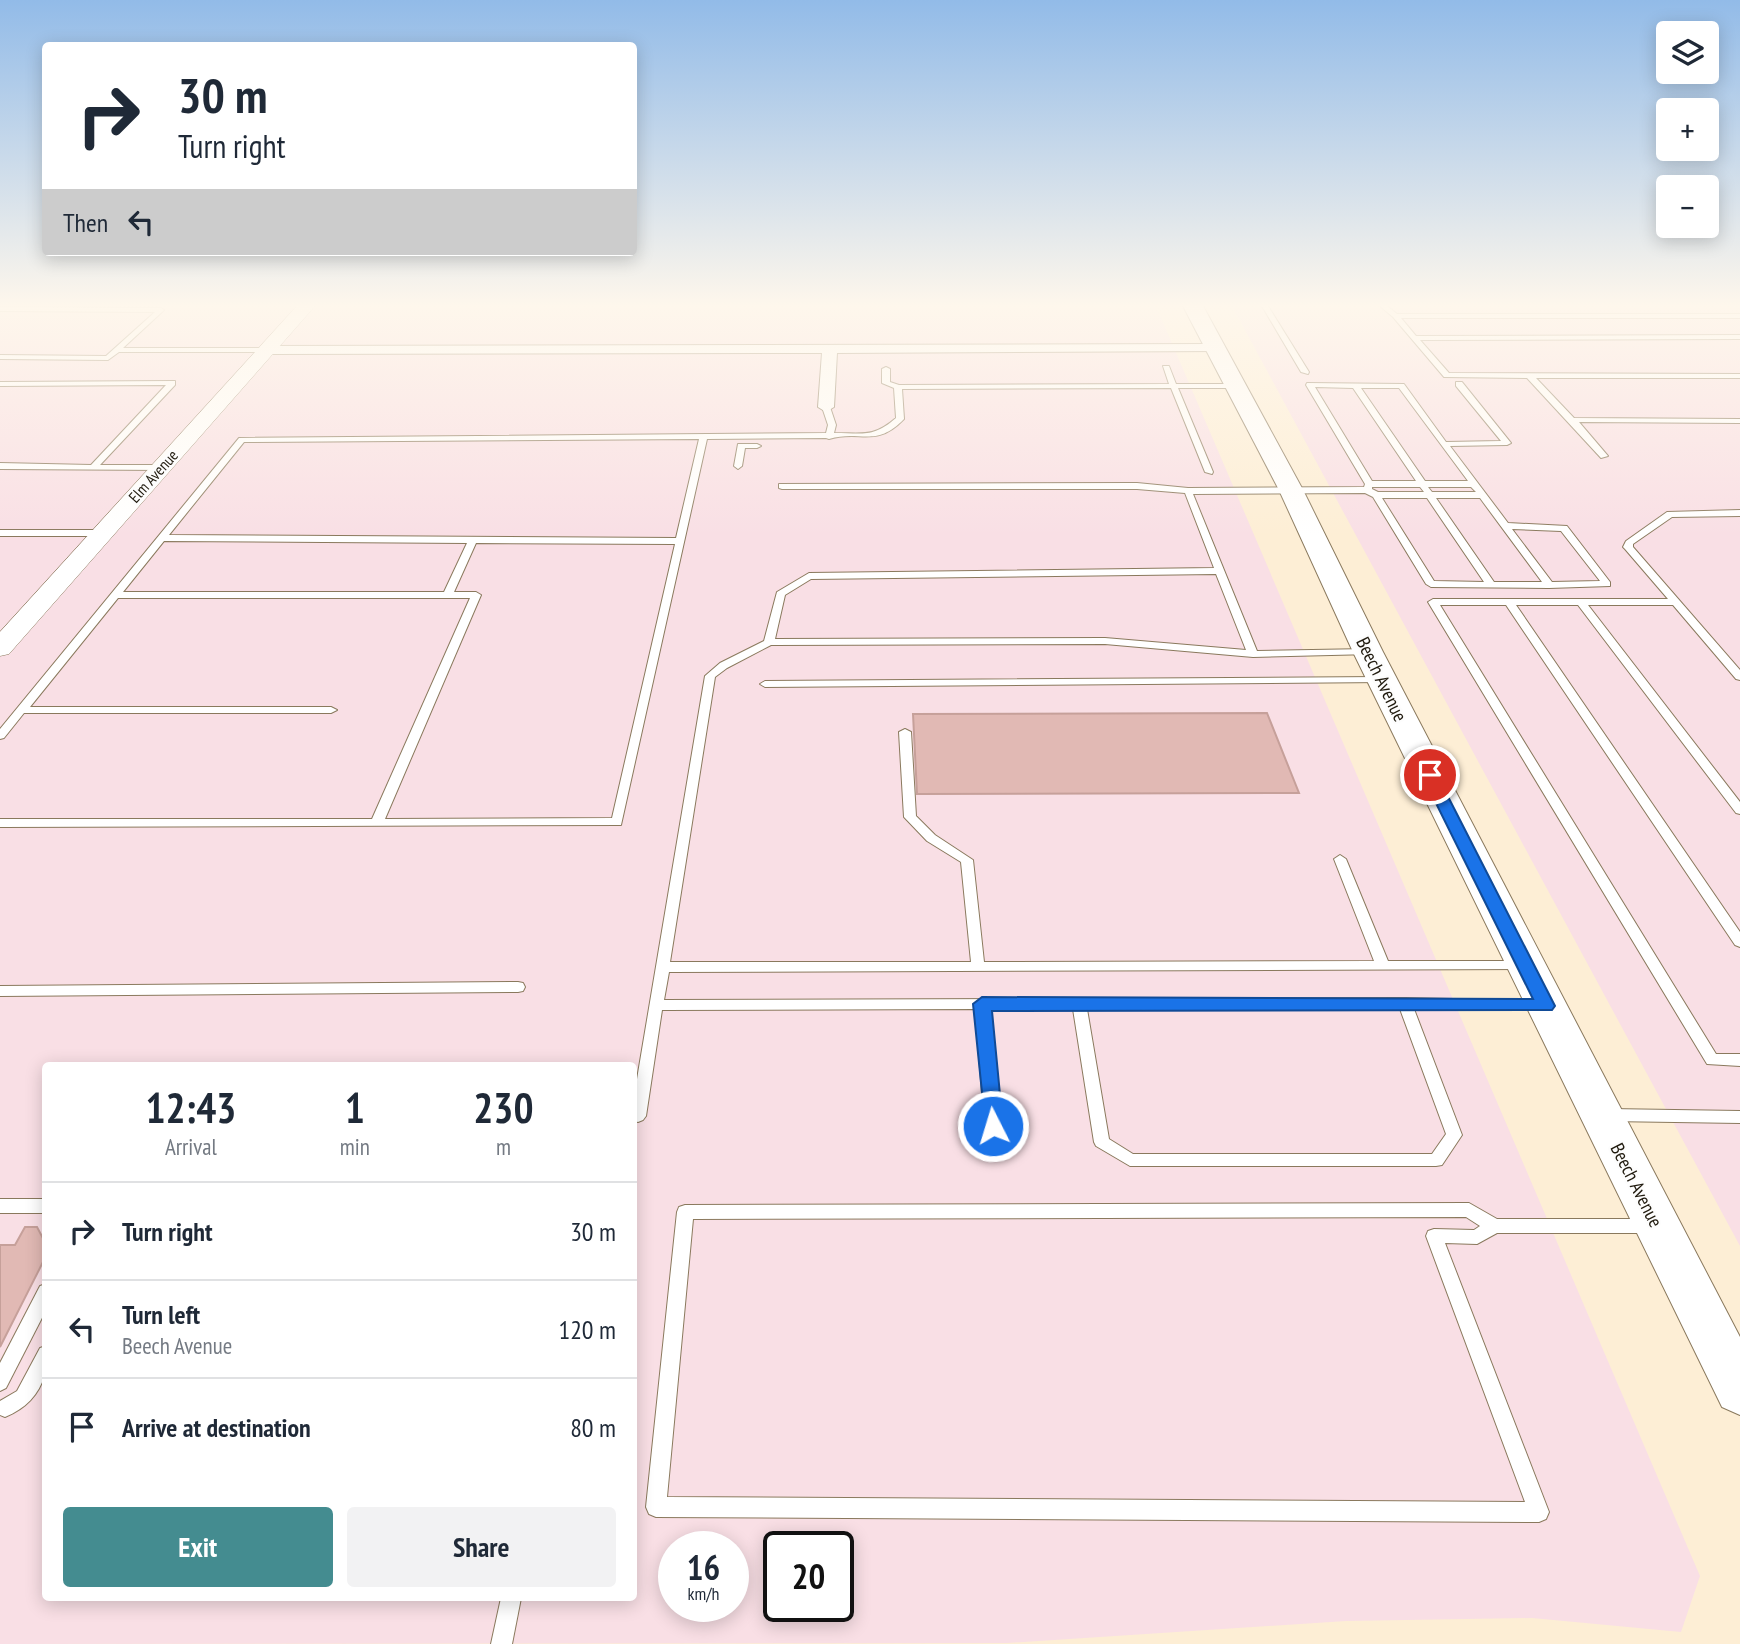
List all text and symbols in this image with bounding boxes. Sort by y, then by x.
map controls [1656,21,1719,238]
button: layers [1656,21,1719,84]
text: 30 m [178,63,267,127]
icon: right [63,70,154,161]
button: + [1656,98,1719,161]
text: Turn right [178,125,286,167]
button: − [1656,175,1719,238]
icon: left [122,203,160,241]
text: Then [63,206,108,239]
street label: Elm Avenue [124,445,182,507]
street label: Beech Avenue [1351,633,1413,725]
pin [1400,745,1460,805]
icon: arrive [1411,756,1449,794]
text: 12:43 [145,1080,236,1135]
text: 1 [345,1080,365,1135]
text: 230 [473,1080,534,1135]
position arrow [956,1089,1030,1163]
text: Arrival [165,1132,217,1161]
text: min [340,1132,370,1161]
text: m [496,1132,511,1161]
street label: Beech Avenue [1606,1139,1668,1231]
icon: right [63,1212,101,1250]
text: Turn right [122,1215,213,1248]
text: 30 m [570,1215,616,1248]
text: Turn left [122,1298,200,1331]
icon: left [63,1310,101,1348]
text: 120 m [558,1313,616,1346]
text: Beech Avenue [122,1331,232,1360]
icon: arrive [63,1408,101,1446]
text: Arrive at destination [122,1411,311,1444]
text: 80 m [570,1411,616,1444]
button: Exit [63,1507,333,1587]
button: Share [347,1507,616,1587]
speed limit sign: 20 [763,1531,854,1622]
text: 16 [687,1544,720,1590]
text: km/h [688,1582,719,1605]

